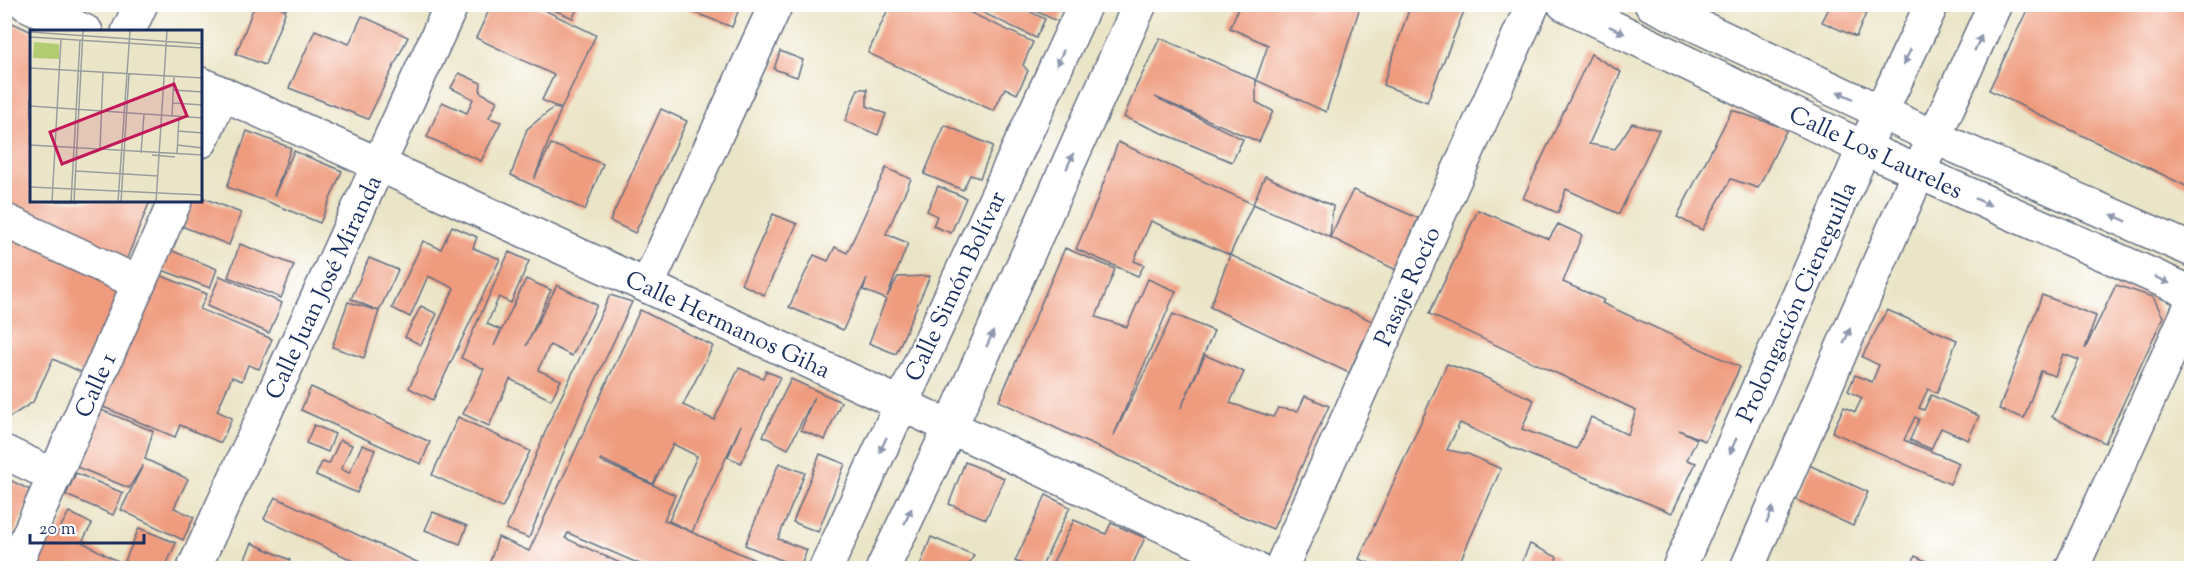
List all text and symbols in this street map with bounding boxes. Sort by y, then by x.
one-way arrow [1608,25,1625,34]
inset map [30,30,202,202]
one-way arrow [1973,34,1982,51]
one-way arrow [1056,49,1065,66]
one-way arrow [1902,49,1911,66]
one-way arrow [1836,91,1853,100]
street label: Calle Los Laureles [1783,99,1967,209]
one-way arrow [1065,152,1074,169]
street label: Calle Juan José Miranda [258,170,392,406]
street label: Prolongación Cieneguilla [1729,177,1866,428]
street label: Calle Simón Bolívar [898,186,1016,388]
one-way arrow [1975,197,1993,207]
one-way arrow [2109,213,2127,223]
street label: Pasaje Rocío [1367,222,1450,352]
street label: Calle Hermanos Giha [619,263,835,388]
one-way arrow [2153,275,2171,285]
one-way arrow [1842,326,1852,344]
one-way arrow [985,330,994,347]
street label: Calle 1 [68,348,126,424]
one-way arrow [878,437,888,455]
one-way arrow [1728,437,1737,455]
one-way arrow [1765,505,1775,523]
scale bar [30,507,144,545]
one-way arrow [904,507,913,524]
text: 20 m [39,517,76,543]

